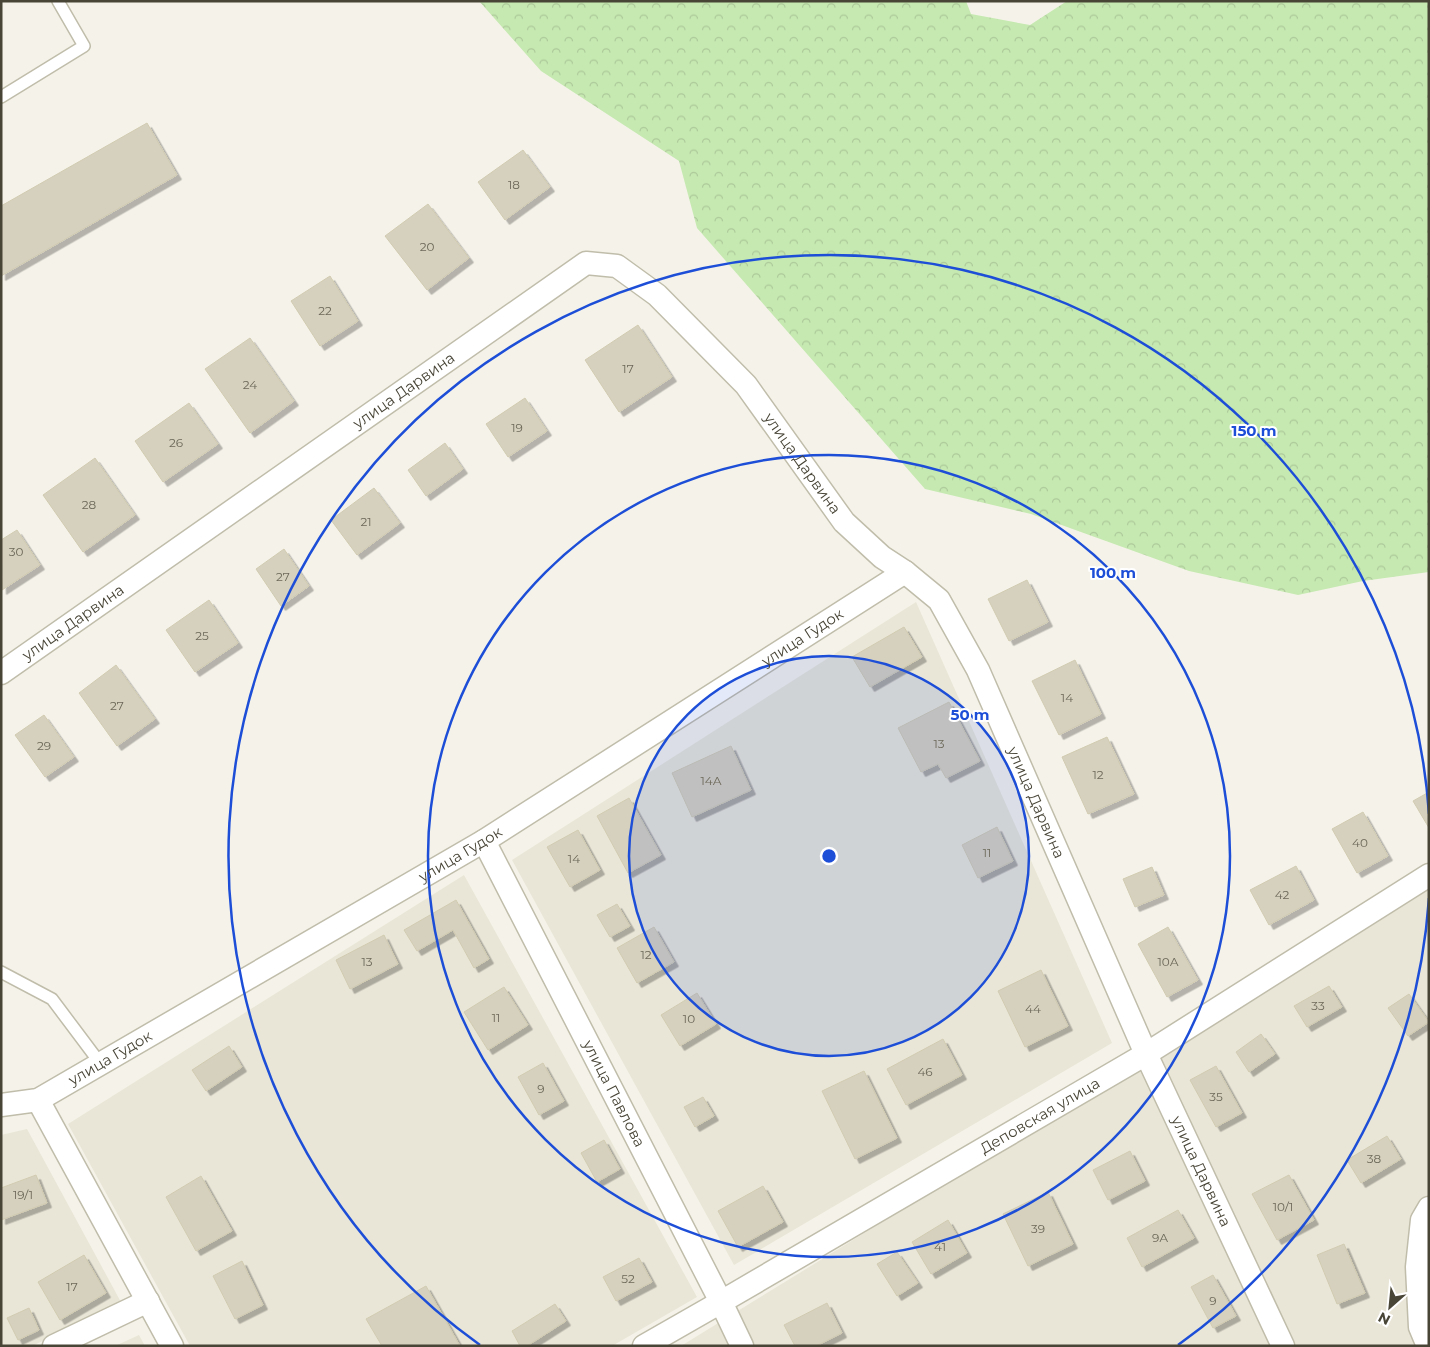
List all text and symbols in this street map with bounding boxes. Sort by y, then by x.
house number: 18 [508,177,520,192]
house number: 20 [420,239,434,254]
house number: 22 [318,303,332,318]
street label: улица Дарвина [348,348,458,433]
house number: 17 [622,361,634,376]
house number: 24 [243,377,257,392]
street label: улица Дарвина [759,408,845,518]
house number: 19 [511,420,523,435]
text: 150 m [1232,421,1276,440]
house number: 26 [169,435,183,450]
house number: 28 [82,497,97,512]
house number: 21 [360,514,372,529]
house number: 30 [9,544,23,559]
text: 100 m [1090,563,1136,582]
house number: 27 [276,569,290,584]
street label: улица Дарвина [17,580,127,665]
street label: улица Гудок [757,604,847,671]
house number: 25 [195,628,209,643]
house number: 14 [1061,690,1073,705]
house number: 27 [110,698,124,713]
text: 50 m [950,705,990,724]
house number: 13 [933,736,945,751]
house number: 29 [37,738,51,753]
street label: улица Дарвина [1003,743,1069,861]
house number: 12 [1092,767,1104,782]
house number: 14А [700,773,722,788]
street label: улица Гудок [414,822,506,886]
house number: 40 [1352,835,1368,850]
house number: 11 [983,845,991,860]
centre of rings [820,847,838,865]
house number: 14 [568,851,580,866]
house number: 42 [1275,887,1290,902]
house number: 12 [640,947,652,962]
house number: 13 [361,954,373,969]
house number: 10А [1157,954,1179,969]
house number: 33 [1311,998,1325,1013]
house number: 44 [1025,1001,1041,1016]
house number: 11 [492,1010,500,1025]
house number: 10 [683,1011,695,1026]
street label: улица Гудок [64,1026,156,1090]
street label: улица Павлова [578,1036,650,1150]
house number: 46 [917,1064,933,1079]
street label: Деповская улица [976,1073,1103,1158]
house number: 9 [537,1081,545,1096]
house number: 35 [1209,1089,1223,1104]
street label: улица Дарвина [1167,1112,1236,1230]
house number: 38 [1367,1151,1382,1166]
house number: 19/1 [13,1187,33,1202]
house number: 10/1 [1273,1199,1293,1214]
house number: 39 [1031,1221,1045,1236]
house number: 9А [1152,1230,1168,1245]
house number: 41 [934,1239,946,1254]
house number: 52 [621,1271,635,1286]
house number: 17 [66,1279,78,1294]
north arrow [1365,1282,1415,1332]
house number: 9 [1209,1293,1217,1308]
text: N [1375,1308,1393,1329]

